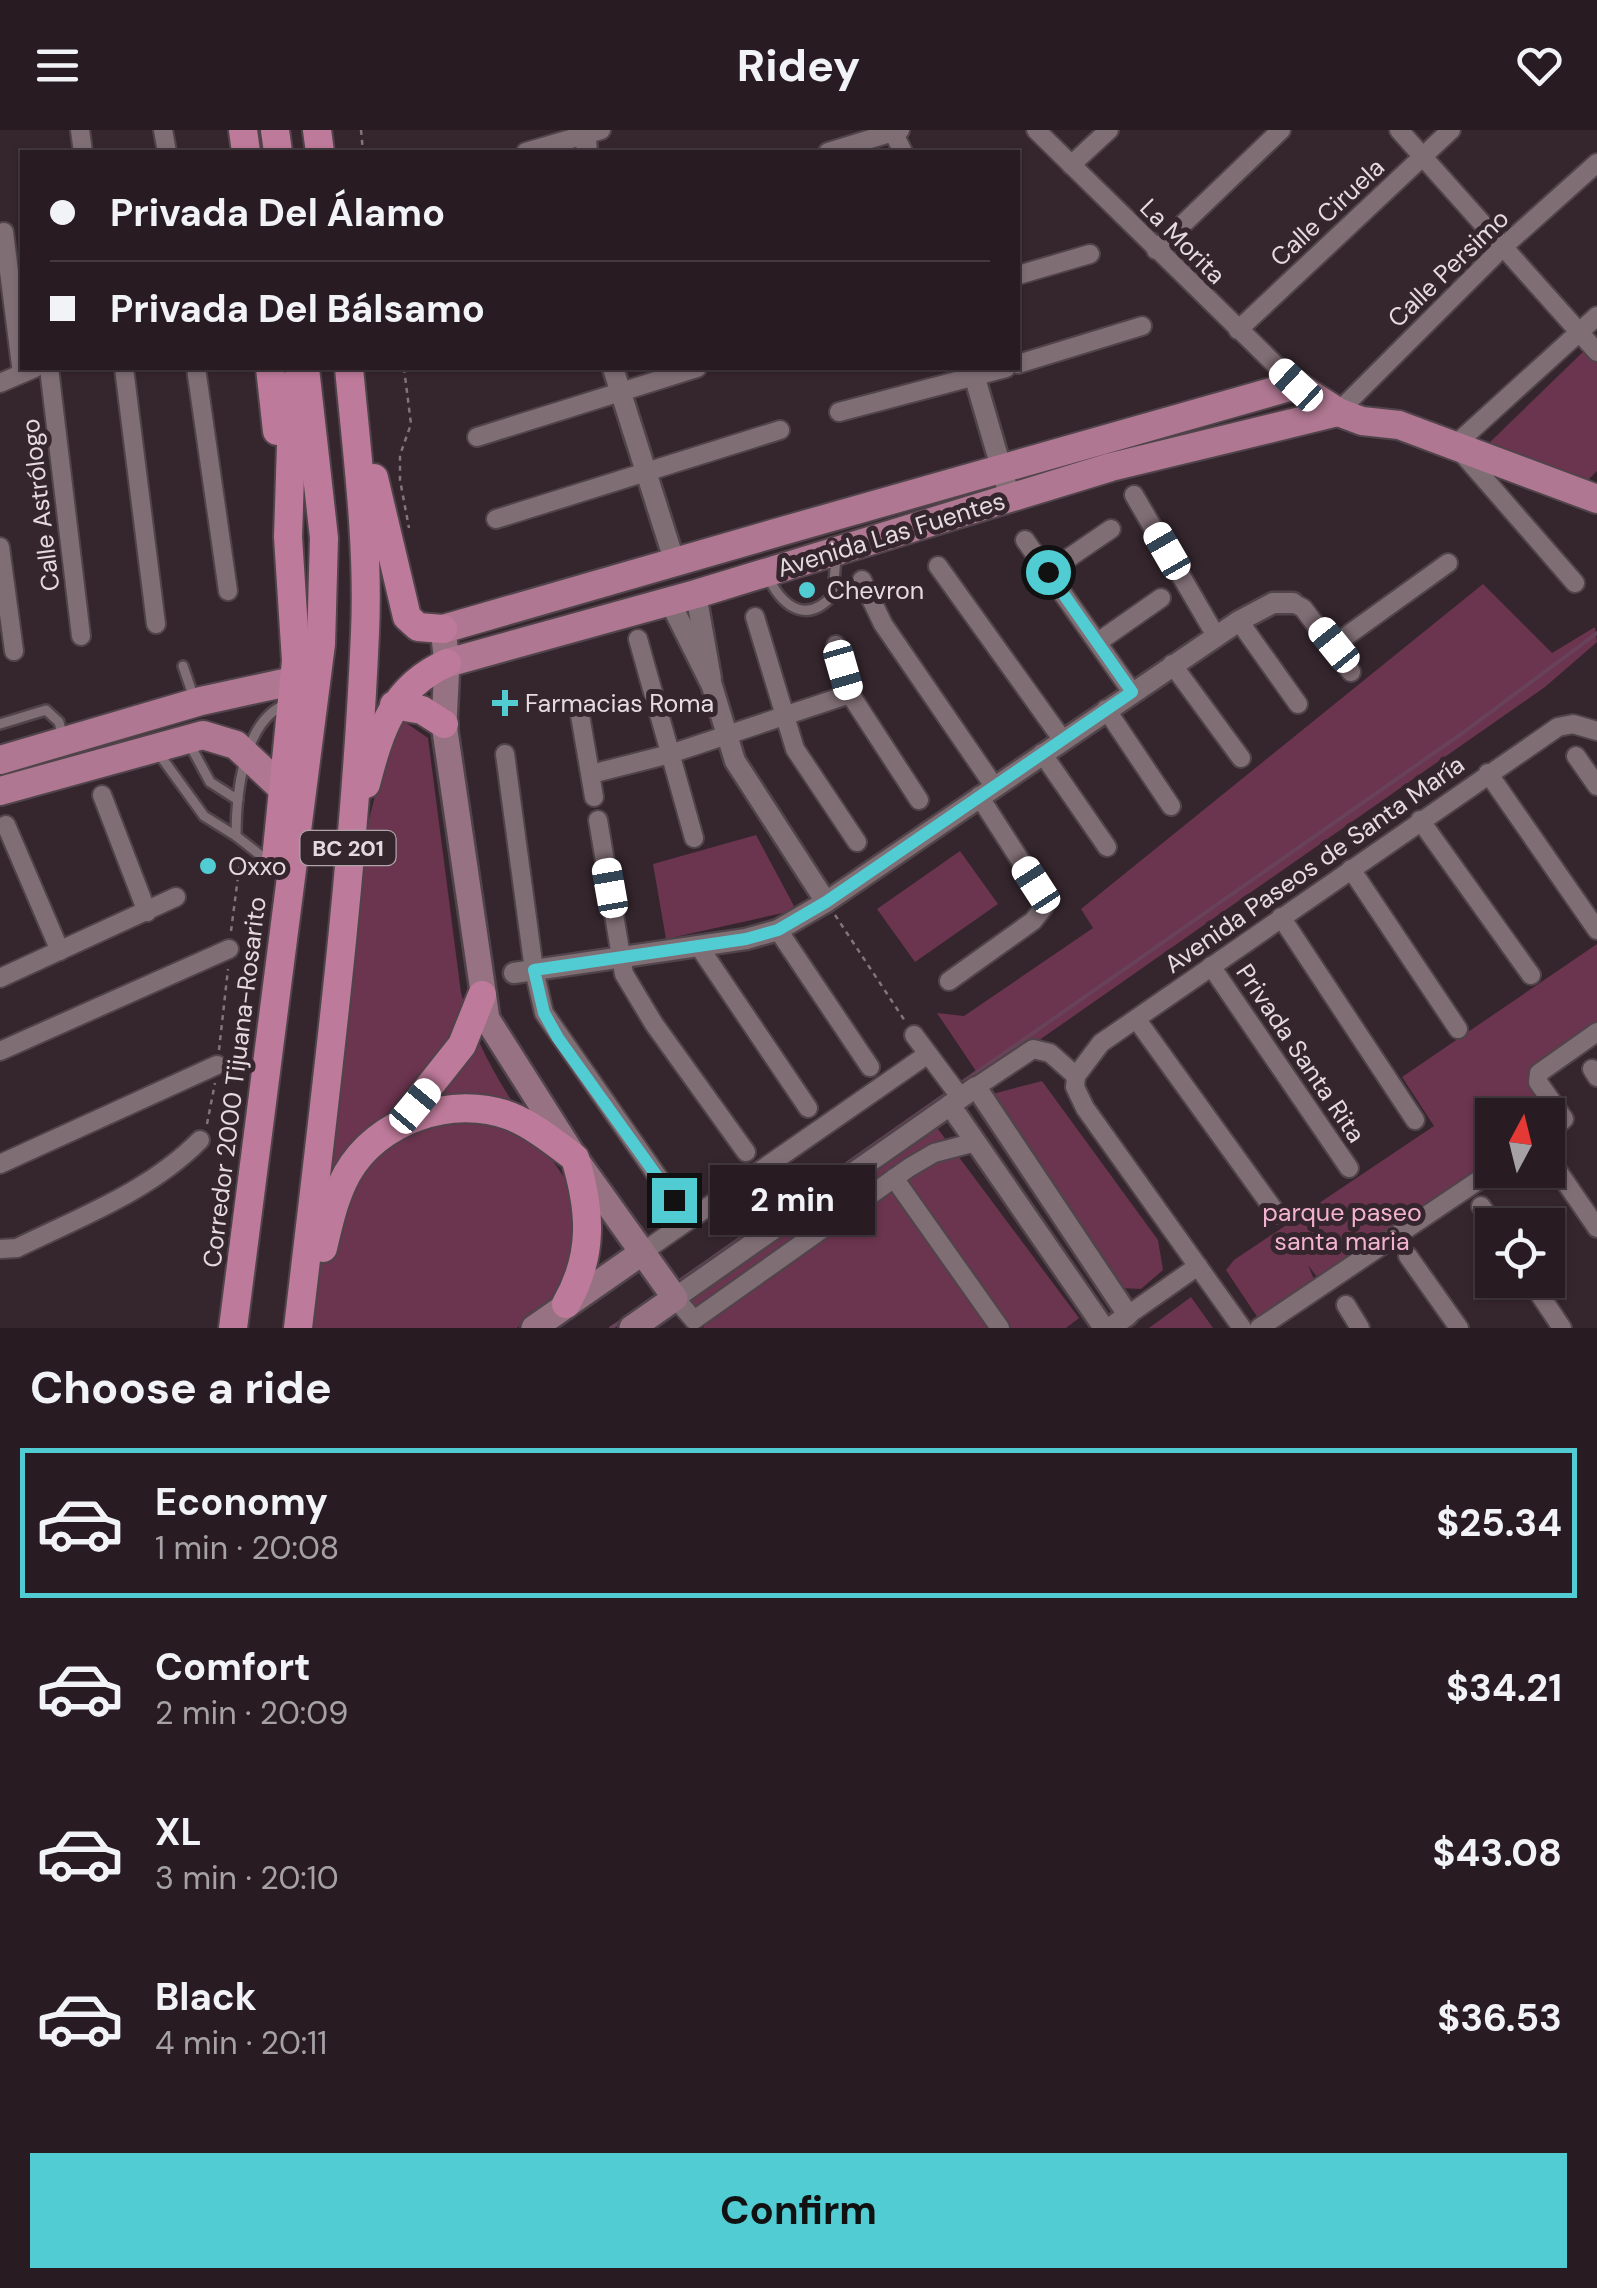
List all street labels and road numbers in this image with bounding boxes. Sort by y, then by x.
street label: Calle Ciruela [1263,151,1391,274]
street label: La Morita [1133,192,1232,291]
street label: Calle Persimo [1381,202,1516,335]
street label: Calle Astrólogo [14,417,67,593]
street label: Avenida Las Fuentes [773,484,1009,585]
street label: Avenida Paseos de Santa María [1158,748,1471,981]
road number: BC 201 [300,831,396,865]
street label: Corredor 2000 Tijuana-Rosarito [195,895,274,1269]
street label: Privada Santa Rita [1229,958,1373,1149]

